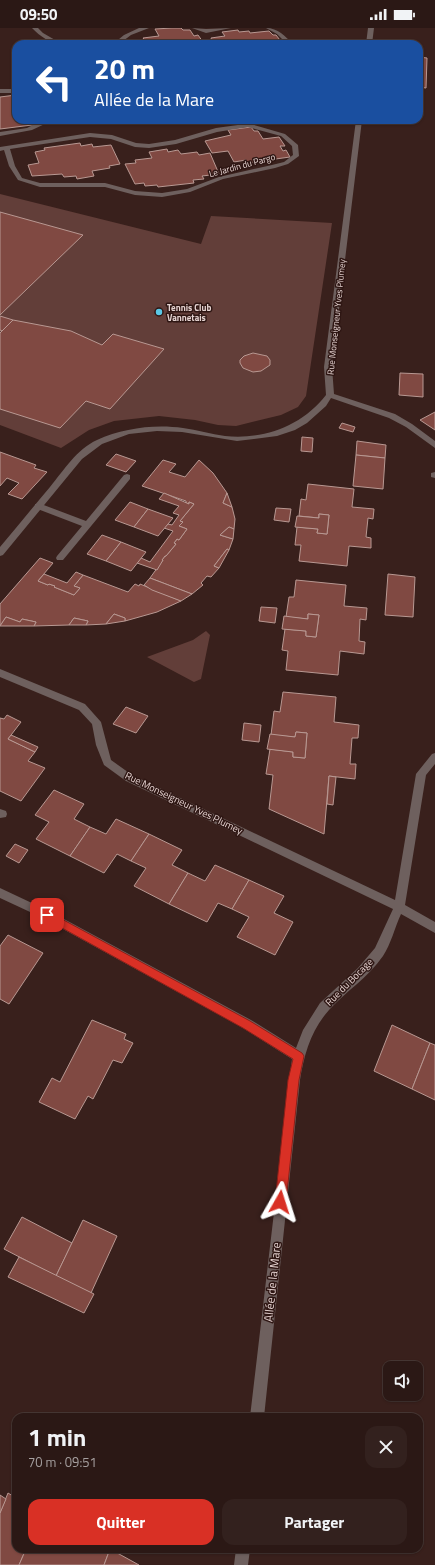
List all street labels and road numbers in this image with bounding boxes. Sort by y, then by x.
street label: Le Jardin du Pargo [207,150,277,180]
street label: Rue Monseigneur Yves Plumey [323,258,349,376]
street label: Rue Monseigneur Yves Plumey [123,768,246,838]
street label: Rue du Bocage [322,955,376,1009]
street label: Allée de la Mare [258,1241,286,1323]

